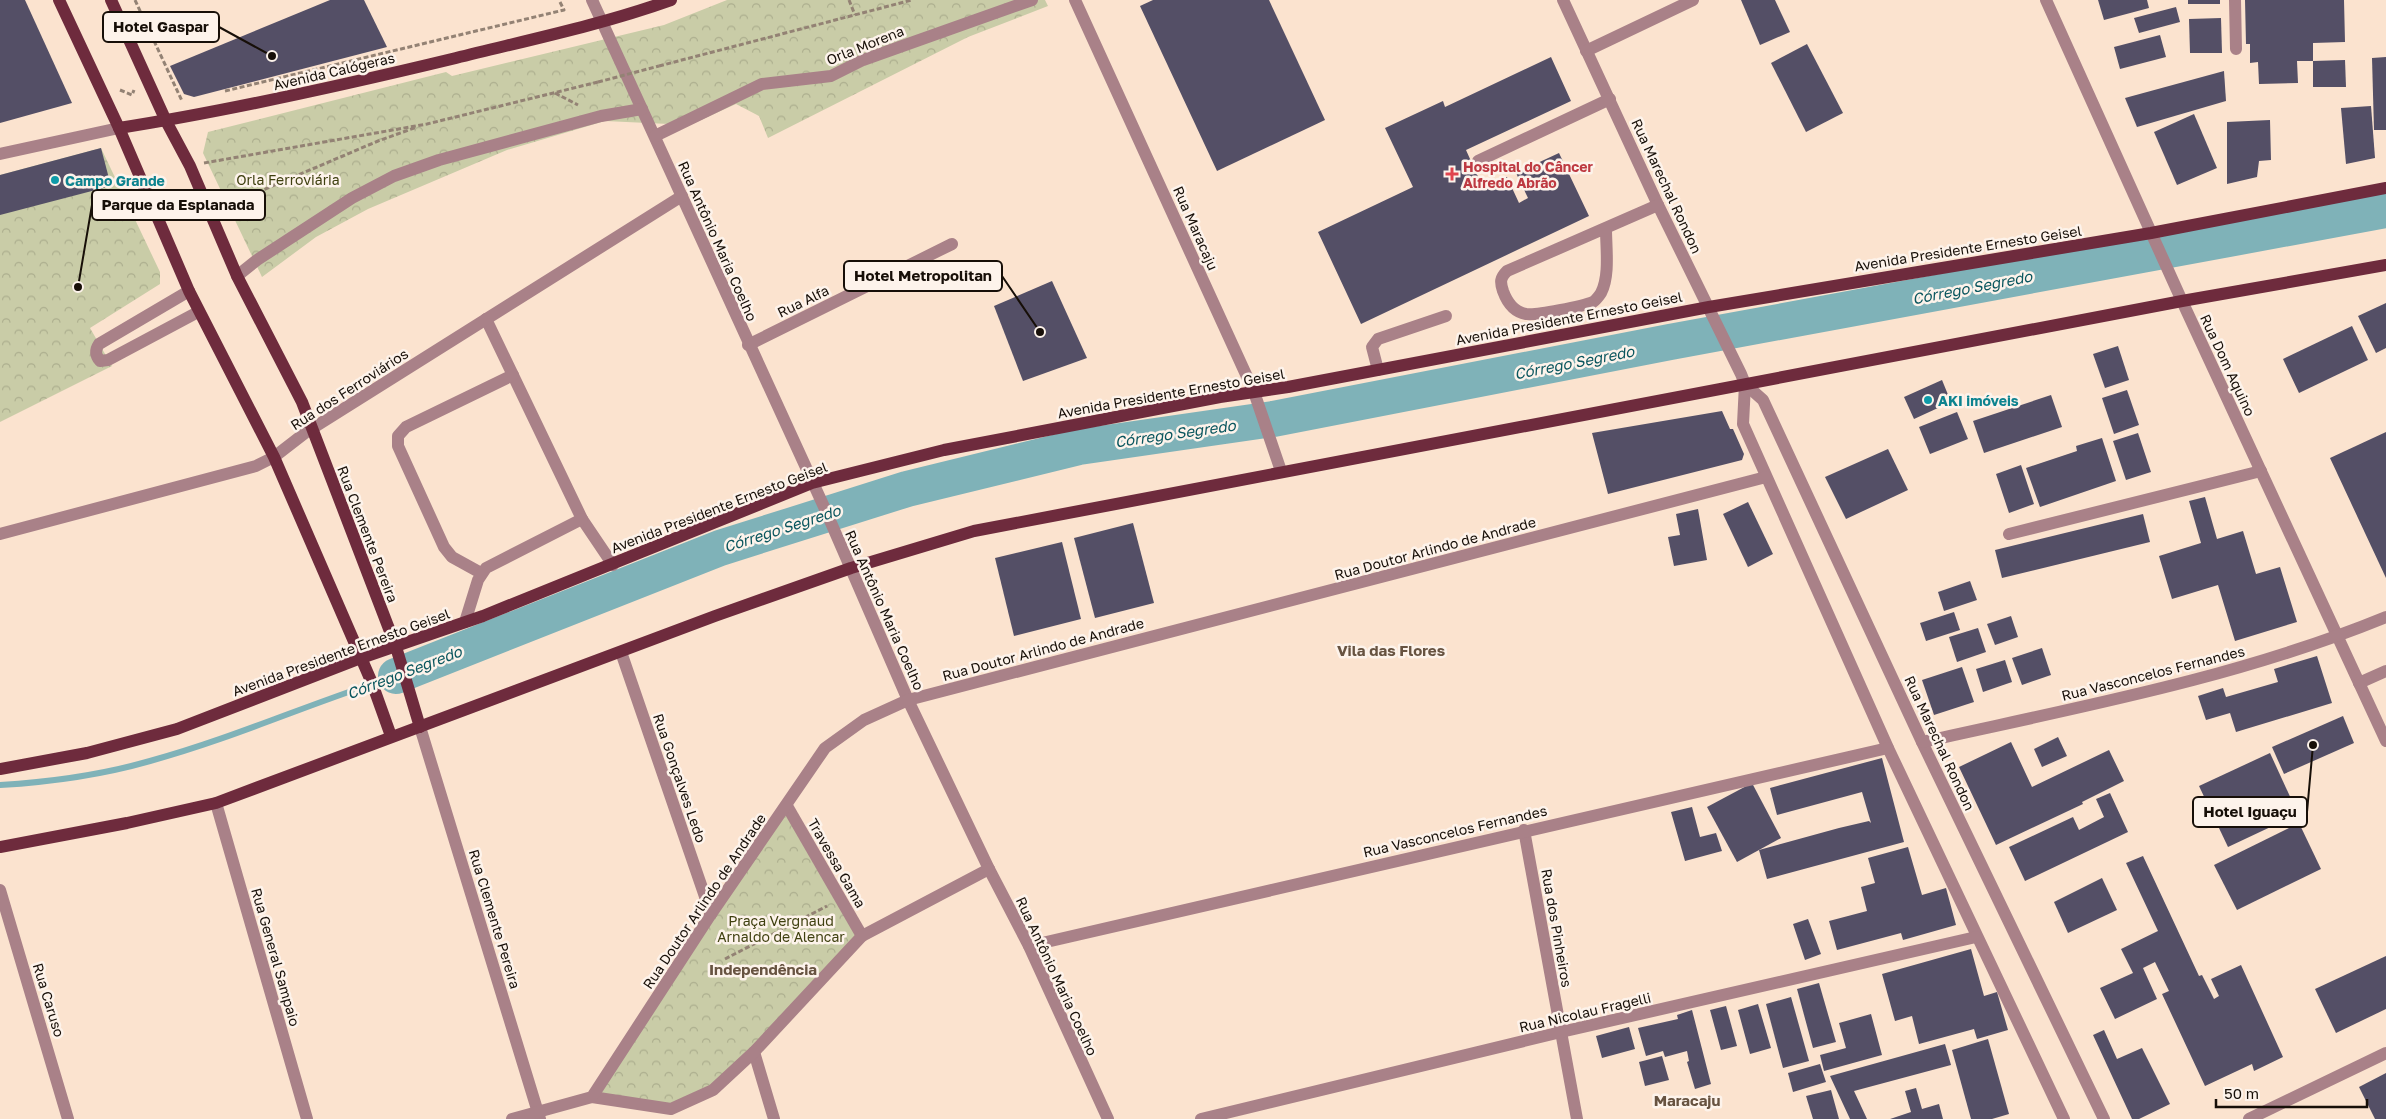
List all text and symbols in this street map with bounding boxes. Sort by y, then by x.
callout: Hotel Gaspar [103,12,219,42]
text: Hotel Gaspar [113,17,209,35]
street label: Orla Morena [824,22,906,68]
street label: Avenida Calógeras [272,49,396,93]
street label: Rua Marechal Rondon [1628,116,1706,256]
street label: Rua Antônio Maria Coelho [675,158,761,324]
place label: Hospital do Câncer Alfredo Abrão [1463,158,1594,191]
marker: Hospital do Câncer Alfredo Abrão [1445,167,1459,181]
park label: Orla Ferroviária [236,171,340,188]
place label: Campo Grande [65,172,165,189]
marker: Campo Grande [49,174,61,186]
street label: Rua Maracaju [1170,183,1222,273]
callout: Parque da Esplanada [92,190,265,220]
text: Parque da Esplanada [102,195,255,213]
street label: Avenida Presidente Ernesto Geisel [1853,222,2083,274]
callout: Hotel Metropolitan [844,261,1002,291]
text: Hotel Metropolitan [854,266,992,284]
water label: Córrego Segredo [1911,266,2035,308]
street label: Rua Alfa [774,281,832,321]
street label: Avenida Presidente Ernesto Geisel [1454,288,1684,348]
street label: Rua Dom Aquino [2197,311,2259,419]
water label: Córrego Segredo [1513,341,1637,383]
street label: Rua dos Ferroviários [287,345,411,433]
street label: Avenida Presidente Ernesto Geisel [1056,365,1286,421]
place label: AKI imóveis [1938,392,2019,409]
marker: AKI imóveis [1922,394,1934,406]
water label: Córrego Segredo [1114,415,1238,451]
street label: Avenida Presidente Ernesto Geisel [608,458,830,556]
street label: Rua Clemente Pereira [334,463,402,605]
water label: Córrego Segredo [721,500,844,556]
street label: Rua Doutor Arlindo de Andrade [1332,513,1538,583]
street label: Rua Antônio Maria Coelho [842,527,928,693]
street label: Avenida Presidente Ernesto Geisel [230,605,452,699]
street label: Rua Doutor Arlindo de Andrade [940,614,1146,684]
water label: Córrego Segredo [344,641,465,703]
district label: Vila das Flores [1337,641,1445,659]
street label: Rua Vasconcelos Fernandes [2060,642,2246,704]
street label: Rua Marechal Rondon [1901,673,1979,813]
street label: Rua Gonçalves Ledo [650,711,710,845]
callout: Hotel Iguaçu [2193,797,2307,827]
street label: Rua Vasconcelos Fernandes [1361,802,1549,860]
text: Hotel Iguaçu [2203,802,2297,820]
street label: Rua Doutor Arlindo de Andrade [639,810,769,992]
street label: Travessa Gama [805,815,869,911]
street label: Rua Clemente Pereira [466,847,524,991]
street label: Rua dos Pinheiros [1538,867,1576,989]
street label: Rua General Sampaio [248,886,304,1028]
street label: Rua Antônio Maria Coelho [1013,894,1101,1058]
park label: Praça Vergnaud Arnaldo de Alencar [717,912,845,945]
district label: Independência [709,960,817,978]
street label: Rua Caruso [30,961,68,1039]
street label: Rua Nicolau Fragelli [1517,989,1653,1035]
scale bar [2216,1076,2367,1108]
text: 50 m [2224,1084,2259,1102]
district label: Maracaju [1654,1091,1720,1109]

